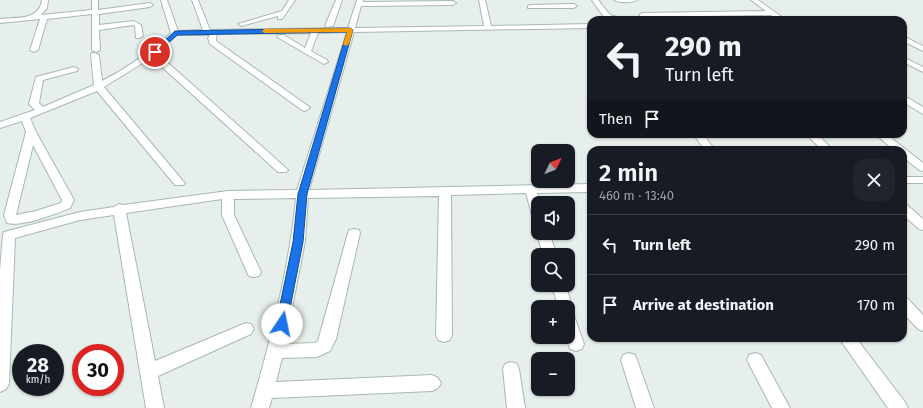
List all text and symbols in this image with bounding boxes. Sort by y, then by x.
text: 290 m [665,30,742,63]
icon: left [599,32,651,84]
pin [138,35,172,69]
icon: arrive [144,41,166,63]
text: Turn left [665,64,734,86]
icon: arrive [641,108,663,130]
text: Then [599,110,633,128]
north arrow [531,144,575,188]
map controls [531,144,575,396]
text: 2 min [599,159,658,187]
button: close [853,159,895,201]
text: 460 m · 13:40 [599,188,674,203]
button: sound [531,196,575,240]
icon: left [599,234,621,256]
text: Turn left [633,236,691,254]
text: 290 m [855,236,895,254]
button: search [531,248,575,292]
icon: arrive [599,294,621,316]
text: Arrive at destination [633,296,774,314]
text: 170 m [857,296,895,314]
button: + [531,300,575,344]
position arrow [261,303,303,345]
speed limit sign: 30 [72,344,124,396]
button: − [531,352,575,396]
text: 28 [27,353,49,377]
text: km/h [26,374,50,386]

